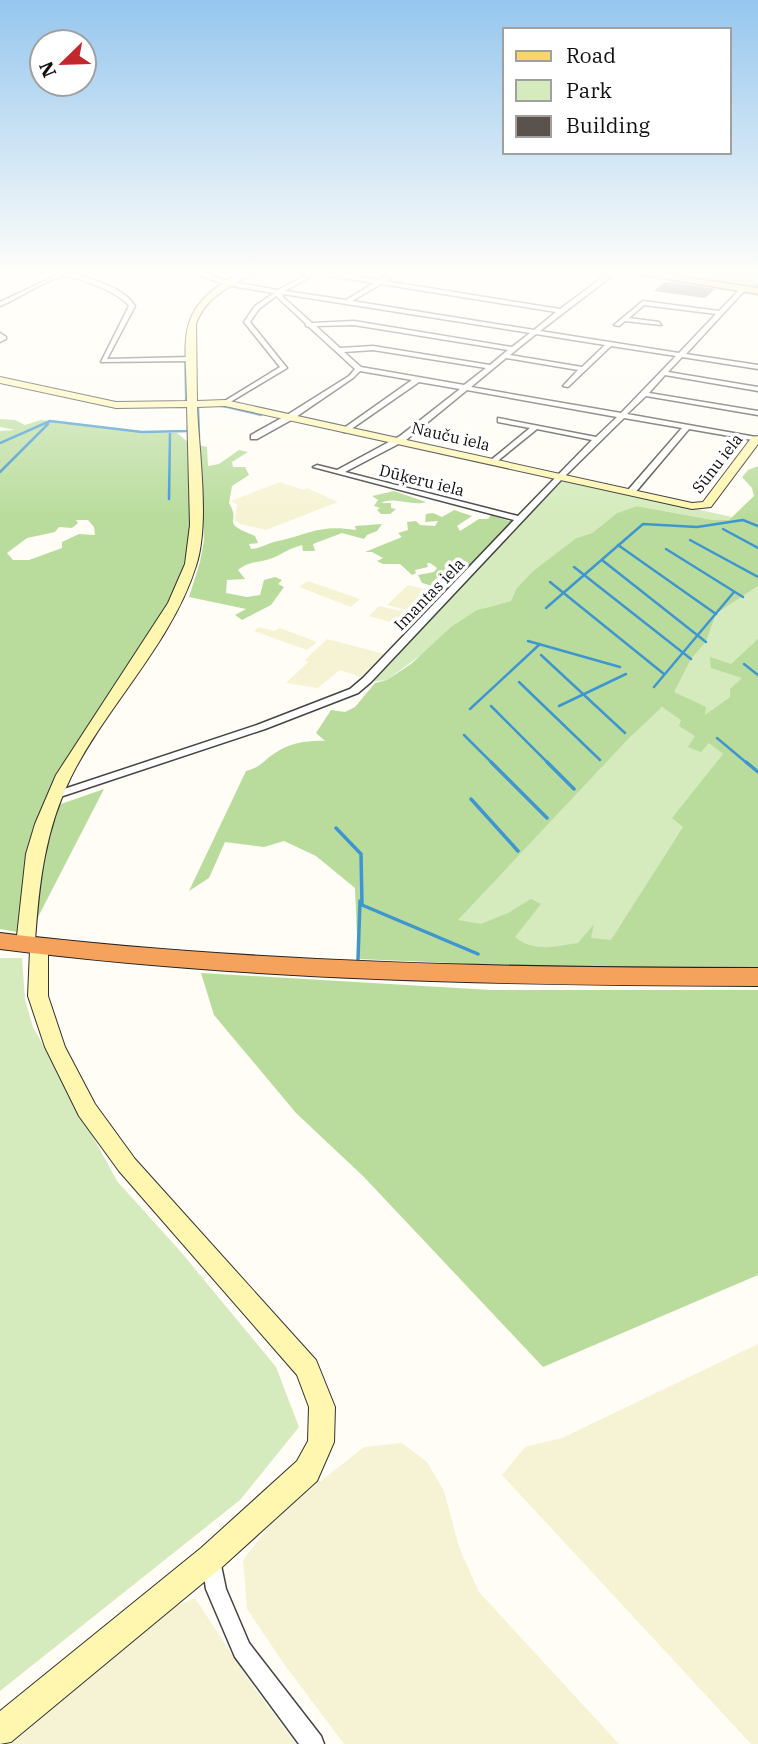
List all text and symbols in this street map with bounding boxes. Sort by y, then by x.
north arrow [28,28,98,98]
legend [503,28,730,154]
text: Road [566,41,616,69]
text: N [33,58,61,81]
text: Park [566,76,613,104]
text: Building [566,111,651,139]
street label: Nauču iela [410,417,492,455]
street label: Sūnu iela [687,429,747,497]
street label: Dūķeru iela [377,460,467,500]
street label: Imantas iela [390,553,469,634]

